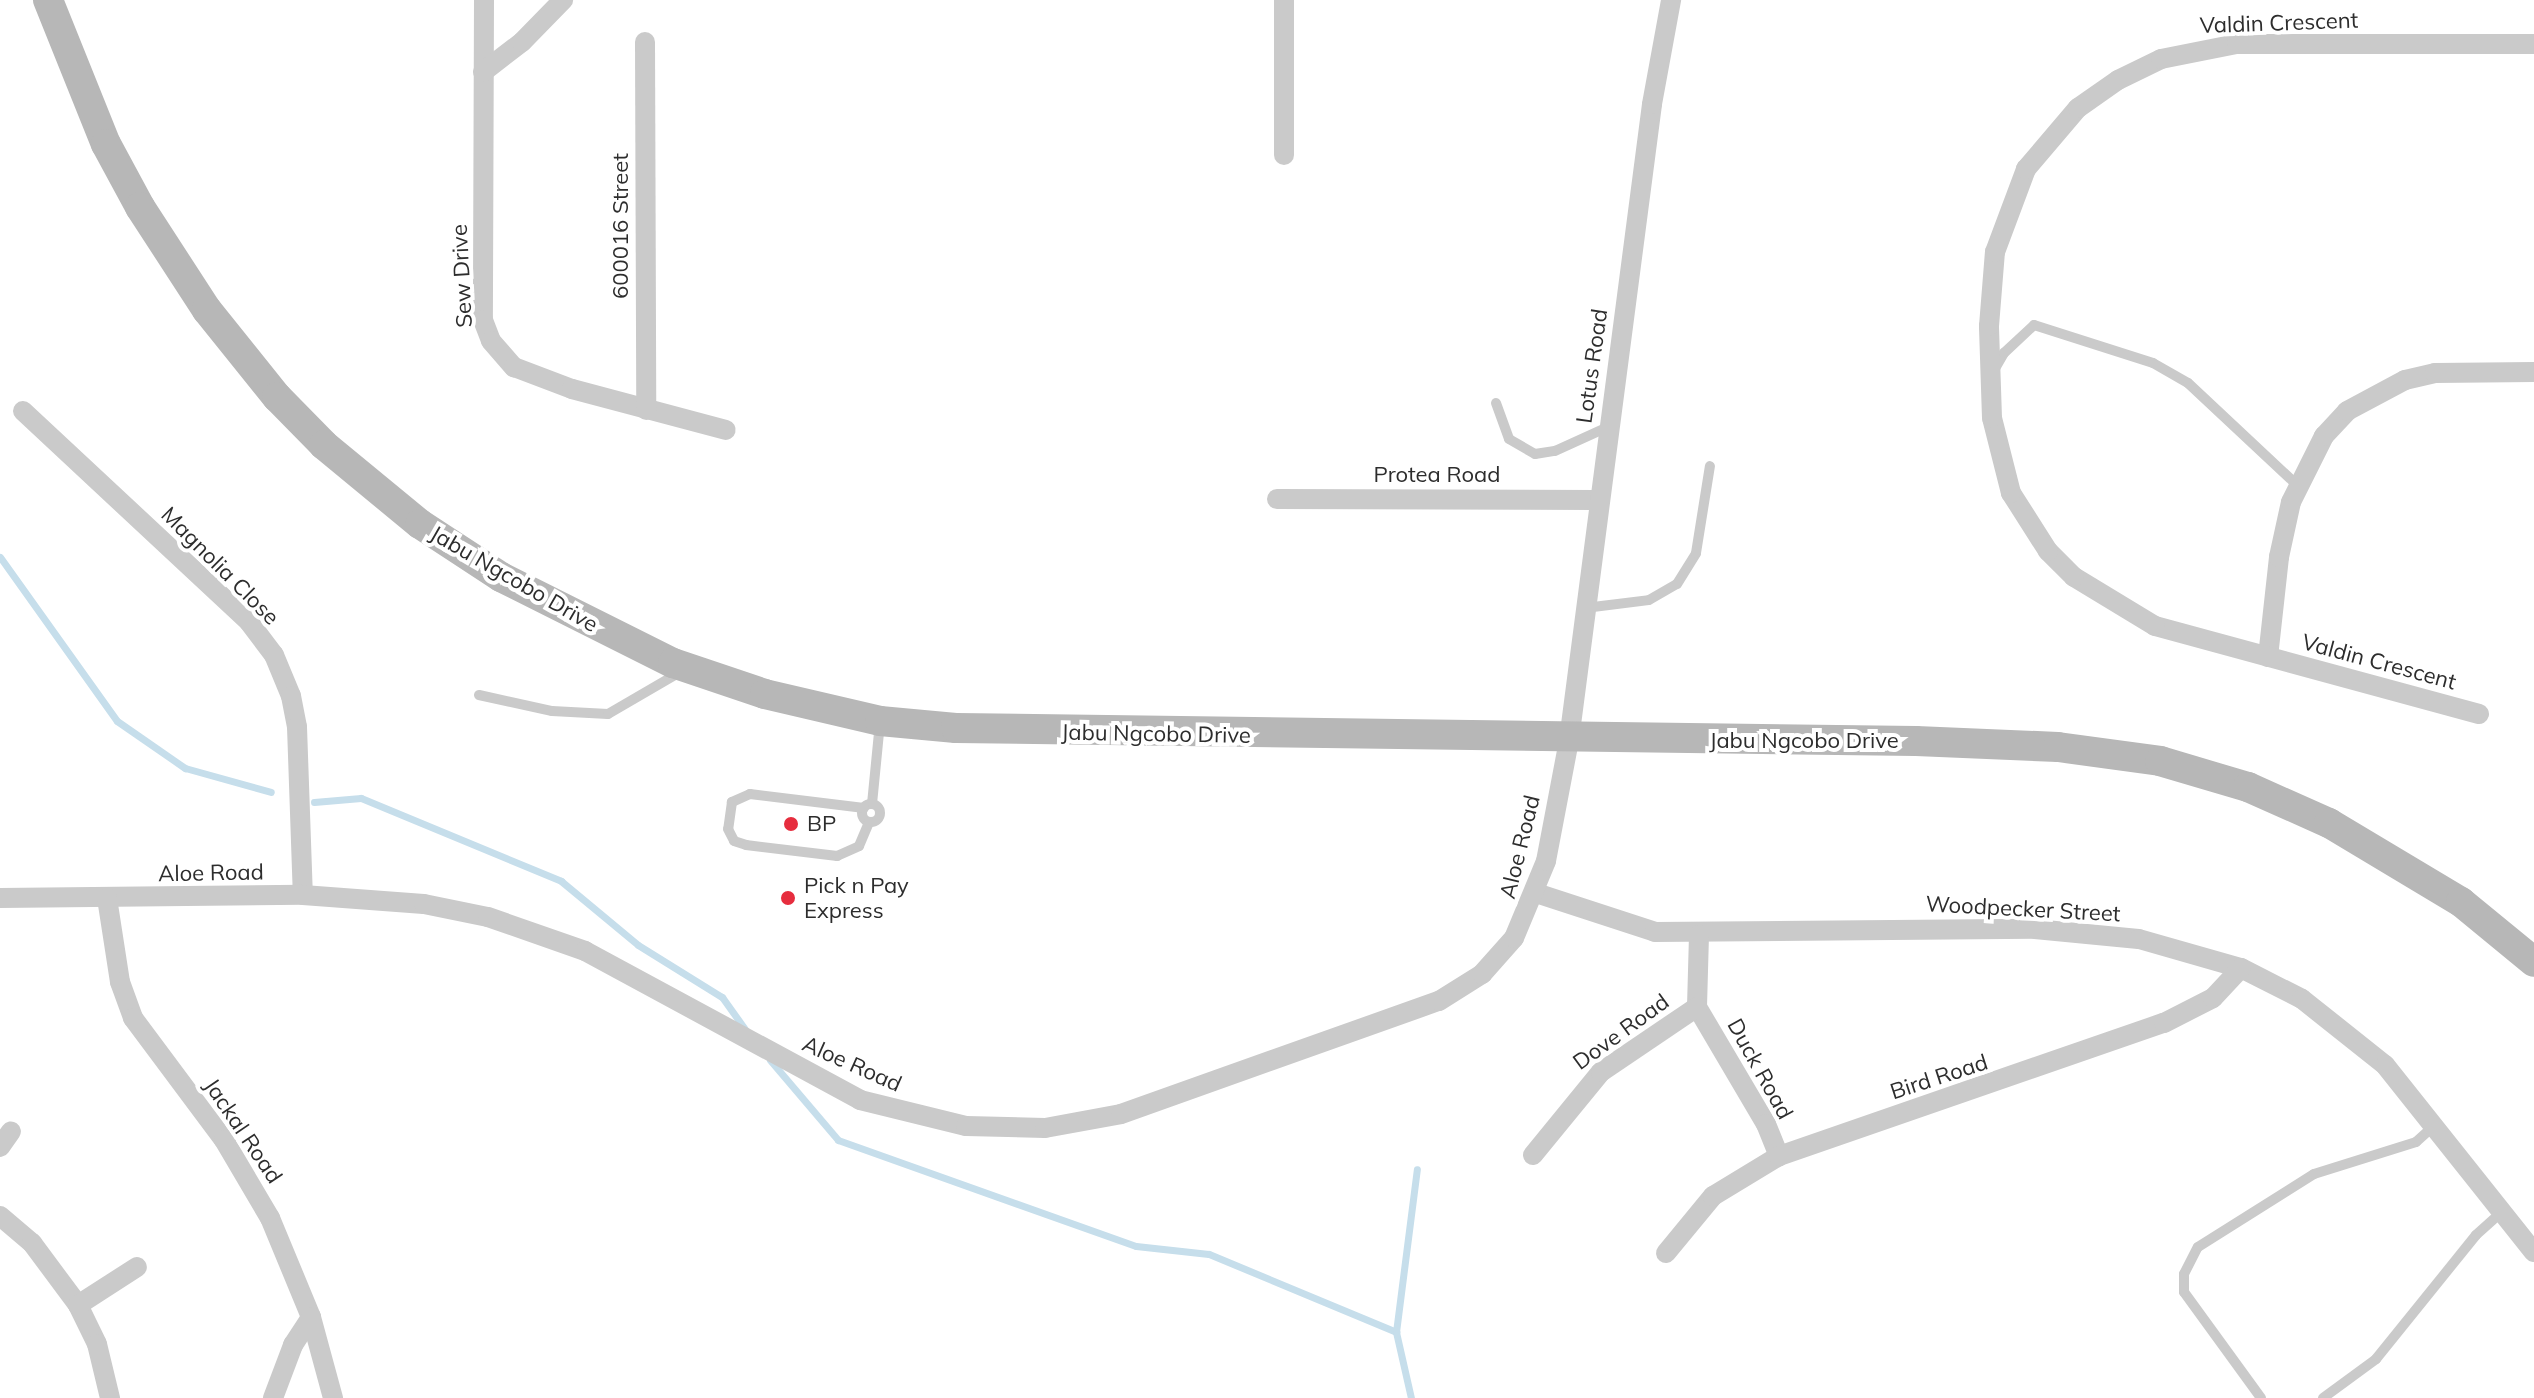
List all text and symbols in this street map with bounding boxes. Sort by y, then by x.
street label: Valdin Crescent [2199,7,2359,39]
street label: 600016 Street [608,153,634,299]
street label: Sew Drive [446,224,478,328]
street label: Lotus Road [1571,307,1613,425]
street label: Protea Road [1374,462,1500,488]
street label: Magnolia Close [156,502,284,630]
street label: Jabu Ngcobo Drive [425,520,603,638]
street label: Valdin Crescent [2299,629,2459,695]
street label: Jabu Ngcobo Drive [1061,719,1251,749]
street label: Jabu Ngcobo Drive [1709,728,1899,754]
street label: Aloe Road [1494,793,1546,901]
place label: BP [807,811,836,837]
marker: BP [782,815,800,833]
street label: Aloe Road [158,859,264,887]
place label: Pick n Pay Express [804,872,909,924]
marker: Pick n Pay Express [779,889,797,907]
street label: Woodpecker Street [1925,891,2121,927]
street label: Dove Road [1568,988,1674,1076]
street label: Duck Road [1722,1014,1798,1124]
street label: Aloe Road [798,1030,906,1098]
street label: Bird Road [1887,1049,1991,1105]
street label: Jackal Road [198,1074,288,1188]

